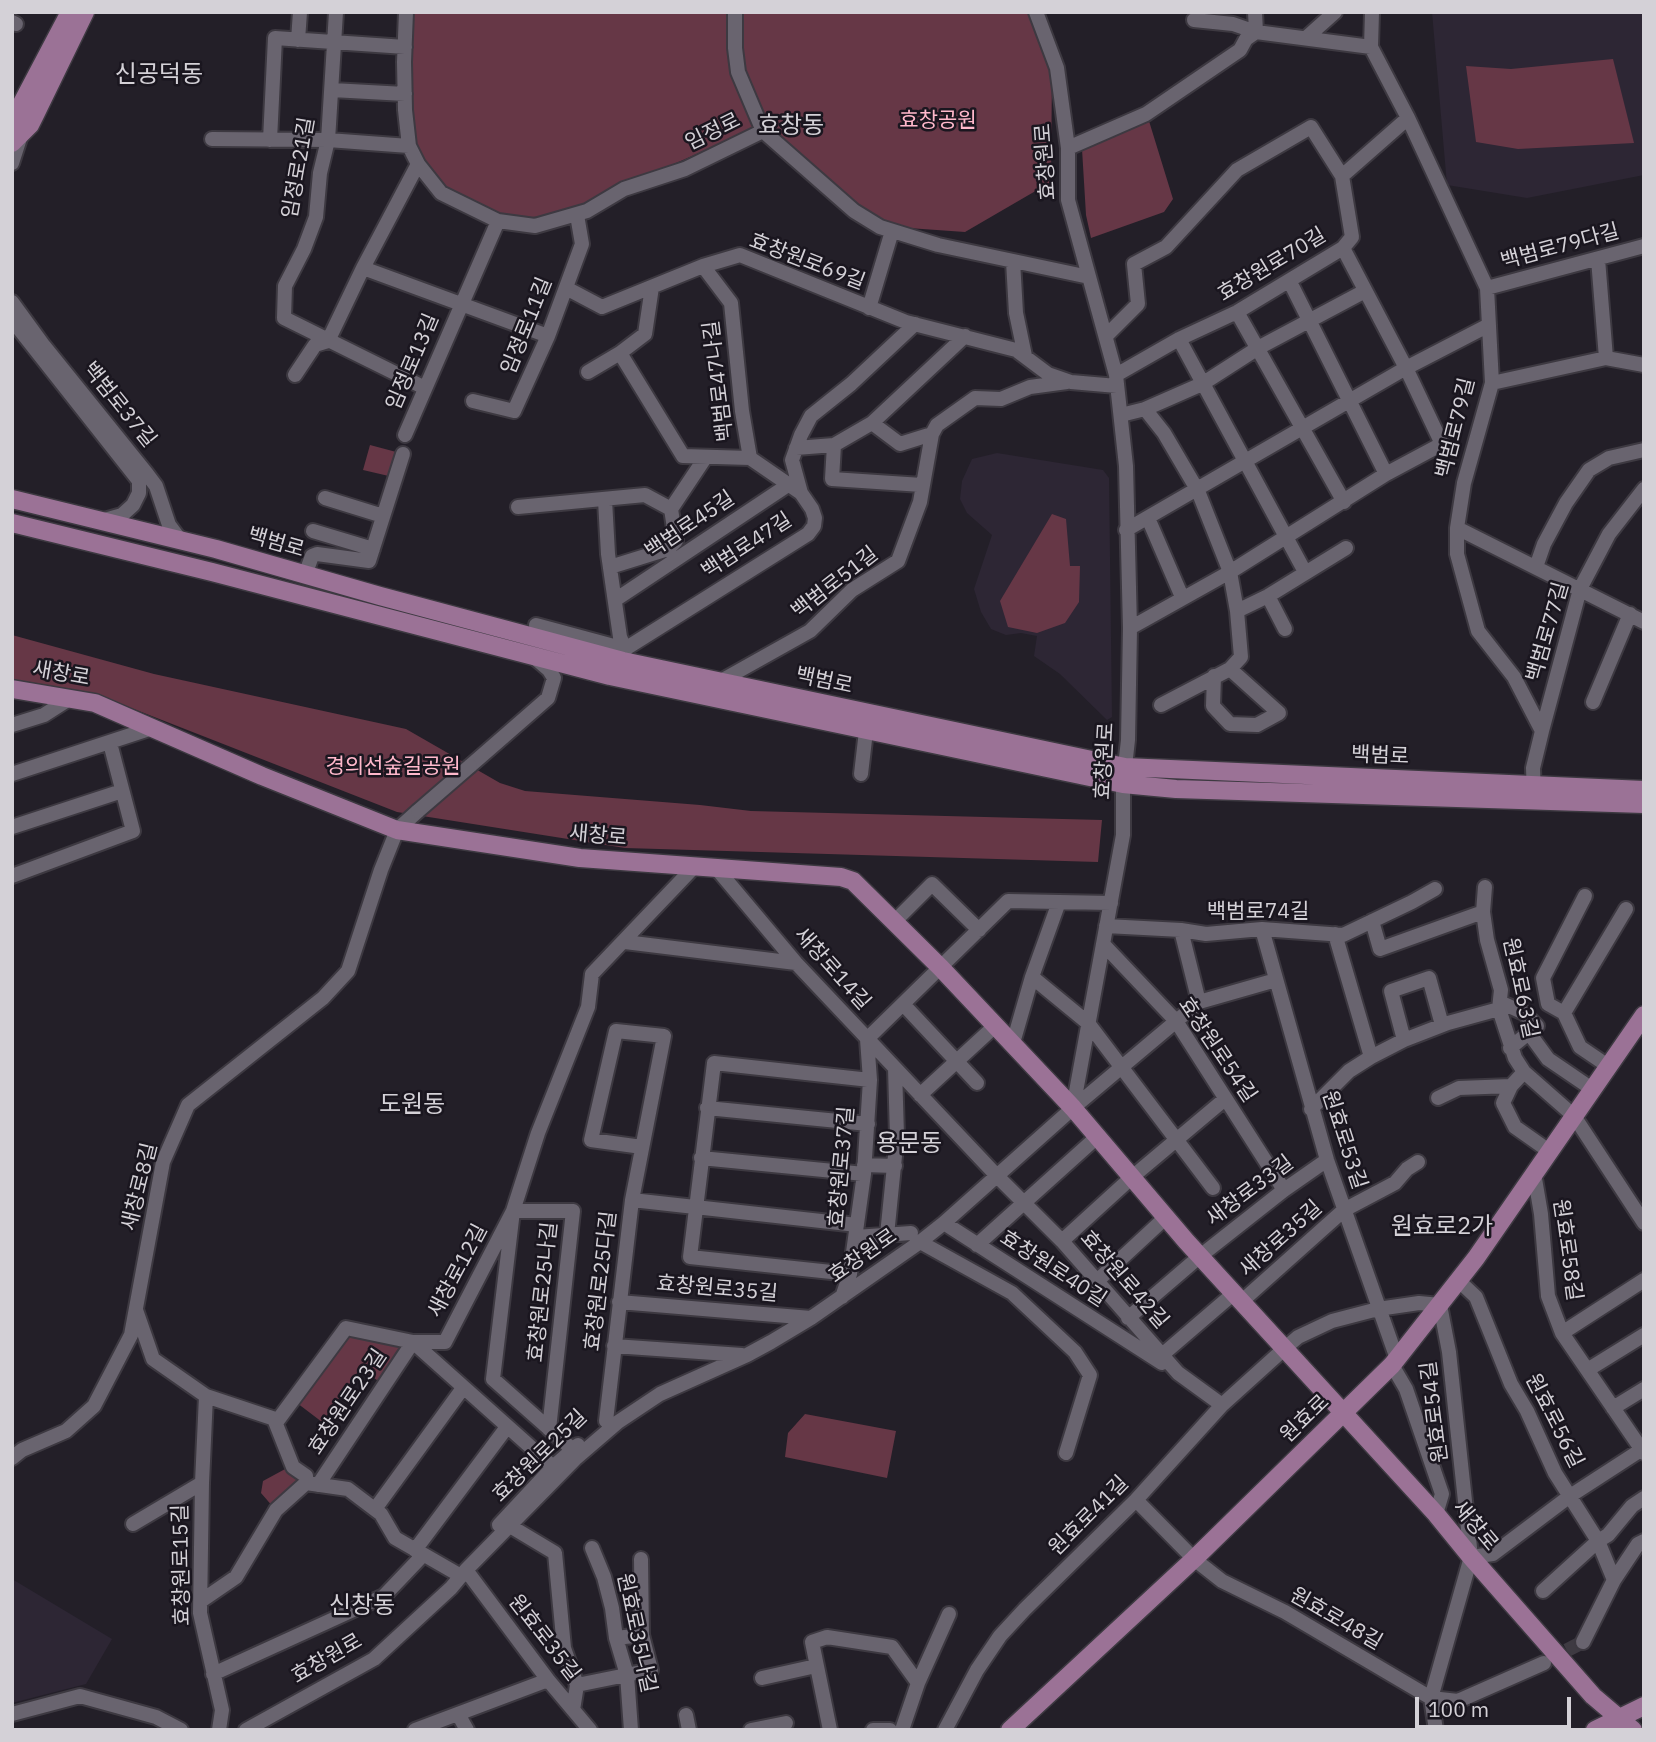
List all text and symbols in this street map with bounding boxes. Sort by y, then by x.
district label: 신공덕동 [115,61,203,89]
street label: 임정로 [681,108,745,156]
park label: 효창공원 [899,108,977,134]
district label: 효창동 [758,112,824,140]
street label: 임정로21길 [278,115,320,221]
street label: 효창원로 [1031,123,1061,201]
street label: 백범로79다길 [1498,219,1622,275]
street label: 효창원로70길 [1213,223,1331,307]
street label: 효창원로69길 [746,228,868,296]
street label: 임정로11길 [496,274,558,378]
street label: 임정로13길 [381,310,445,414]
street label: 백범로47나길 [699,319,739,443]
street label: 백범로37길 [77,357,161,453]
street label: 백범로79길 [1431,375,1481,481]
street label: 백범로45길 [640,486,740,564]
street label: 백범로47길 [697,508,797,584]
street label: 백범로 [245,523,307,563]
street label: 백범로51길 [787,542,883,624]
street label: 백범로77길 [1522,579,1574,685]
street label: 새창로 [30,657,92,691]
street label: 백범로 [793,663,855,699]
street label: 효창원로 [1090,722,1120,800]
street label: 백범로 [1351,742,1409,770]
park label: 경의선숲길공원 [325,754,461,780]
street label: 새창로 [568,821,628,851]
street label: 백범로74길 [1207,899,1309,925]
street label: 새창로14길 [788,922,876,1016]
street label: 원효로63길 [1497,935,1543,1041]
street label: 효창원로54길 [1172,992,1262,1108]
street label: 원효로53길 [1316,1087,1372,1193]
district label: 도원동 [379,1091,445,1119]
street label: 효창원로37길 [824,1105,860,1229]
district label: 용문동 [876,1130,942,1158]
street label: 새창로8길 [117,1140,163,1234]
street label: 새창로33길 [1201,1150,1299,1232]
street label: 새창로35길 [1234,1195,1328,1283]
street label: 원효로58길 [1547,1198,1587,1302]
street label: 효창원로25다길 [580,1209,622,1353]
district label: 원효로2가 [1391,1213,1493,1241]
street label: 새창로12길 [423,1220,493,1322]
street label: 효창원로25나길 [523,1221,563,1363]
street label: 효창원로 [824,1224,902,1288]
street label: 효창원로40길 [995,1225,1111,1313]
street label: 효창원로42길 [1075,1226,1173,1334]
street label: 효창원로35길 [655,1271,779,1307]
street label: 효창원로23길 [303,1344,393,1460]
street label: 원효로54길 [1416,1360,1454,1464]
street label: 원효로56길 [1520,1370,1588,1472]
street label: 원효로 [1275,1390,1335,1448]
street label: 효창원로25길 [487,1405,593,1507]
street label: 원효로41길 [1044,1471,1134,1561]
street label: 새창로 [1447,1496,1503,1556]
street label: 효창원로15길 [168,1504,196,1626]
street label: 원효로35나길 [611,1571,661,1695]
street label: 원효로48길 [1285,1582,1387,1656]
street label: 원효로35길 [503,1590,585,1686]
district label: 신창동 [329,1592,395,1620]
street label: 효창원로 [287,1629,367,1689]
scale bar [1418,1682,1574,1726]
text: 100 m [1428,1695,1489,1723]

